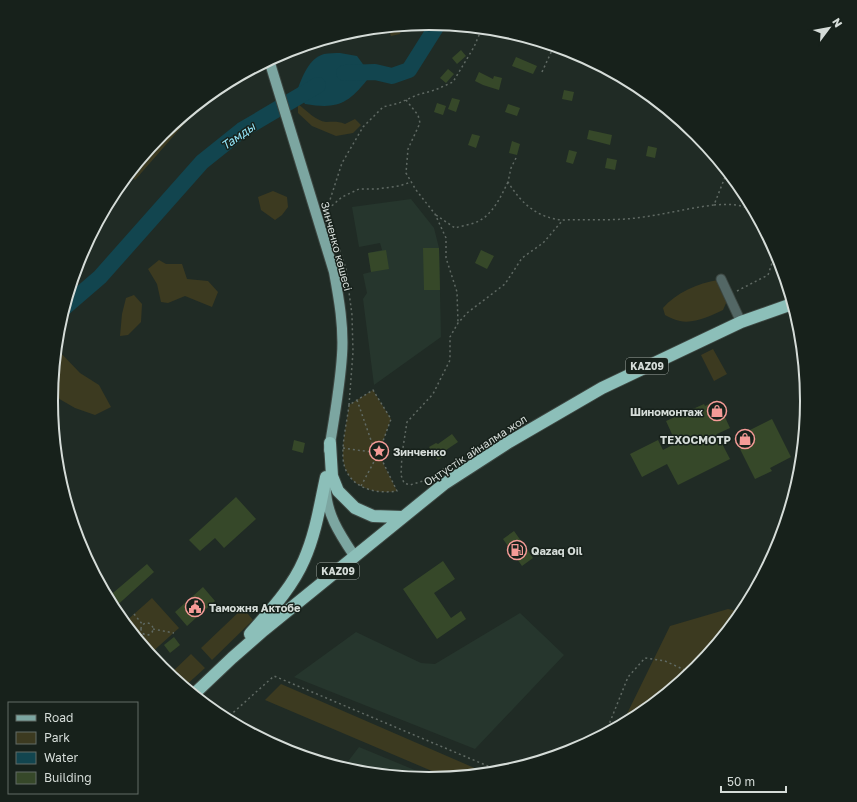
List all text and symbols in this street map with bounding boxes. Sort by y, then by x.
north arrow [809,8,849,48]
text: N [830,15,846,29]
water label: Тамды [218,118,259,153]
street label: Зинченко көшесі [319,200,355,292]
road number: KAZ09 [626,358,668,374]
shop icon: Шиномонтаж [706,400,728,422]
place label: Шиномонтаж [630,405,703,418]
street label: Оңтүстік айналма жол [421,412,530,489]
shop icon: ТЕХОСМОТР [734,428,756,450]
place label: ТЕХОСМОТР [660,433,732,446]
place icon: Зинченко [368,440,390,462]
place label: Зинченко [393,445,446,458]
fuel station icon: Qazaq Oil [506,539,528,561]
place label: Qazaq Oil [531,544,583,557]
road number: KAZ09 [317,563,359,579]
public building icon: Таможня Актобе [184,596,206,618]
place label: Таможня Актобе [209,601,301,614]
legend [8,702,138,794]
text: Road [44,710,73,725]
text: Park [44,730,70,745]
text: Water [44,750,78,765]
scale bar [721,768,786,794]
text: Building [44,770,92,785]
text: 50 m [727,774,755,789]

